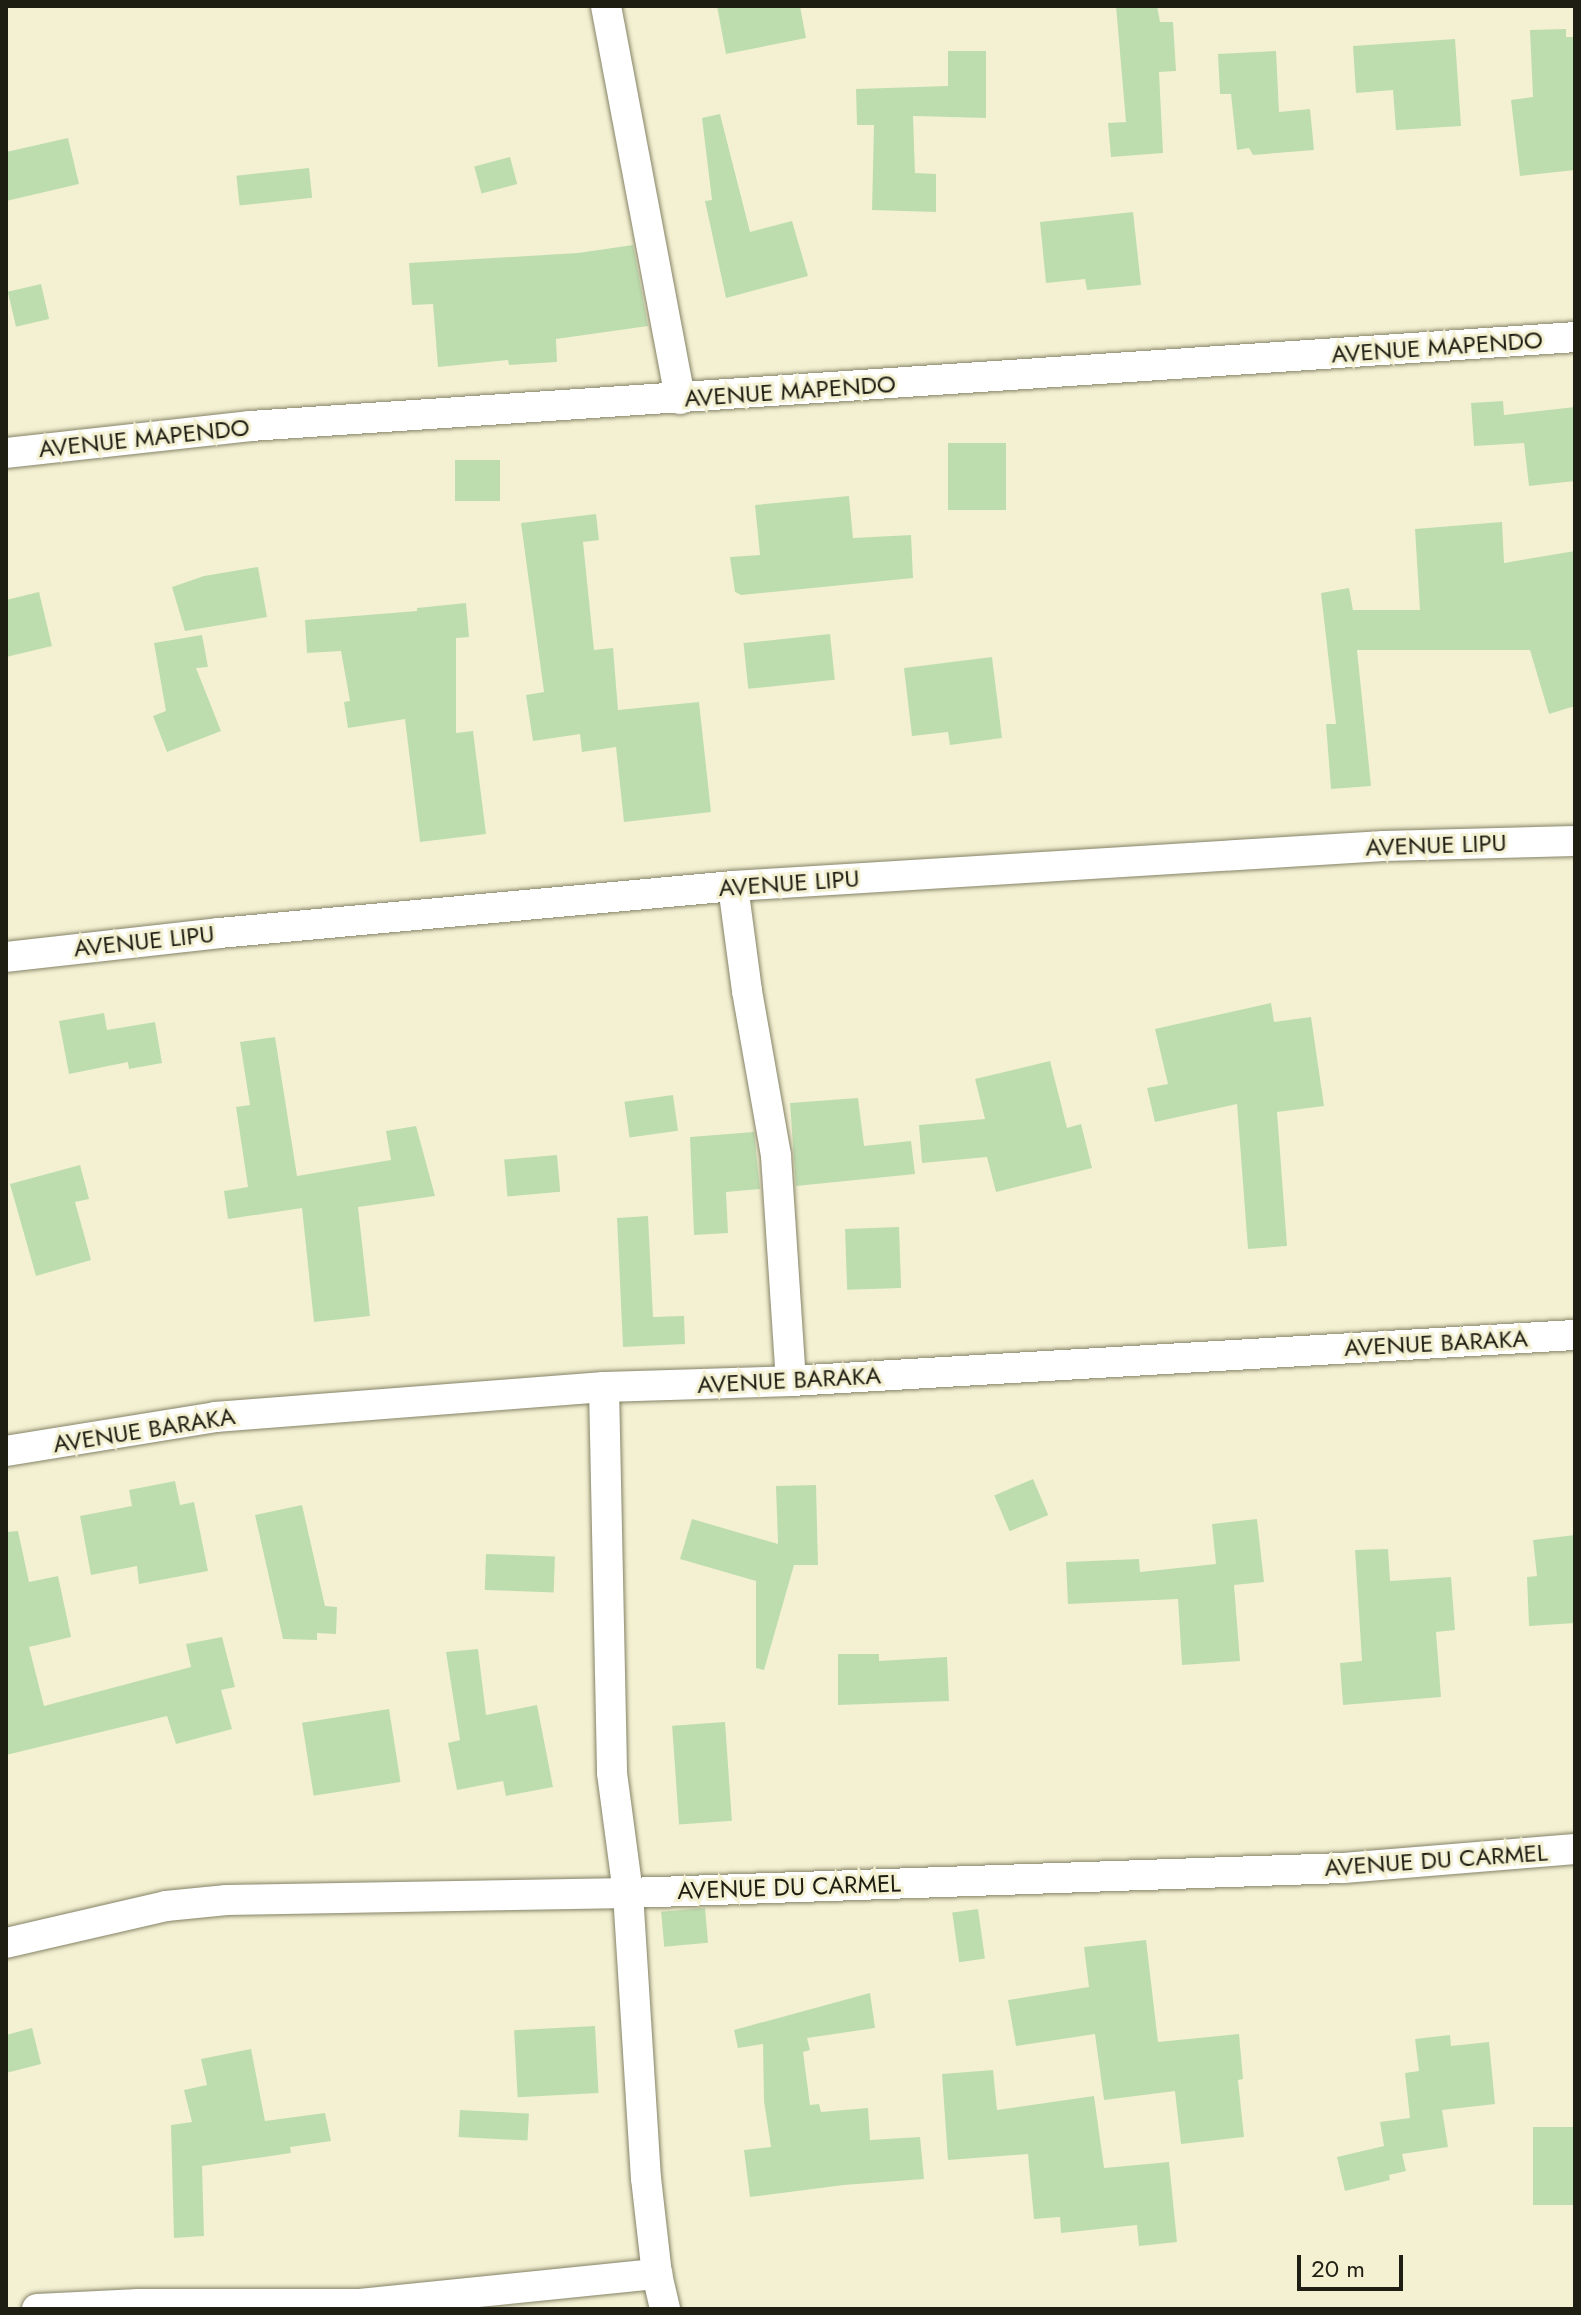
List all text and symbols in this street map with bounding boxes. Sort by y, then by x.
street label: AVENUE MAPENDO [1330,325,1544,369]
street label: AVENUE MAPENDO [683,369,897,413]
street label: AVENUE MAPENDO [37,413,251,463]
street label: AVENUE LIPU [1365,828,1507,862]
street label: AVENUE LIPU [717,864,861,902]
street label: AVENUE LIPU [72,919,216,963]
street label: AVENUE BARAKA [1343,1324,1529,1362]
street label: AVENUE BARAKA [696,1361,882,1399]
street label: AVENUE BARAKA [51,1401,237,1459]
street label: AVENUE DU CARMEL [1323,1838,1549,1882]
street label: AVENUE DU CARMEL [677,1869,901,1905]
scale bar [1301,2239,1407,2289]
text: 20 m [1311,2251,1365,2286]

